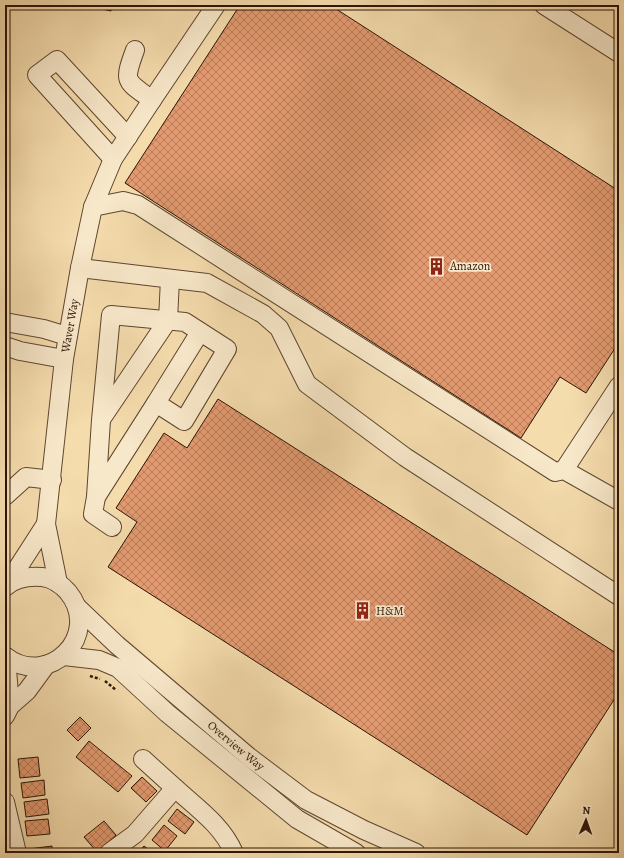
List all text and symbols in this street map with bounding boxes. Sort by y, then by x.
building icon: Amazon [427,256,447,276]
place label: Amazon [449,258,491,274]
street label: Waver Way [57,297,83,355]
building icon: H&M [353,601,373,621]
place label: H&M [376,603,404,619]
street label: Overview Way [204,717,268,774]
north arrow [566,800,606,840]
text: N [582,803,591,818]

